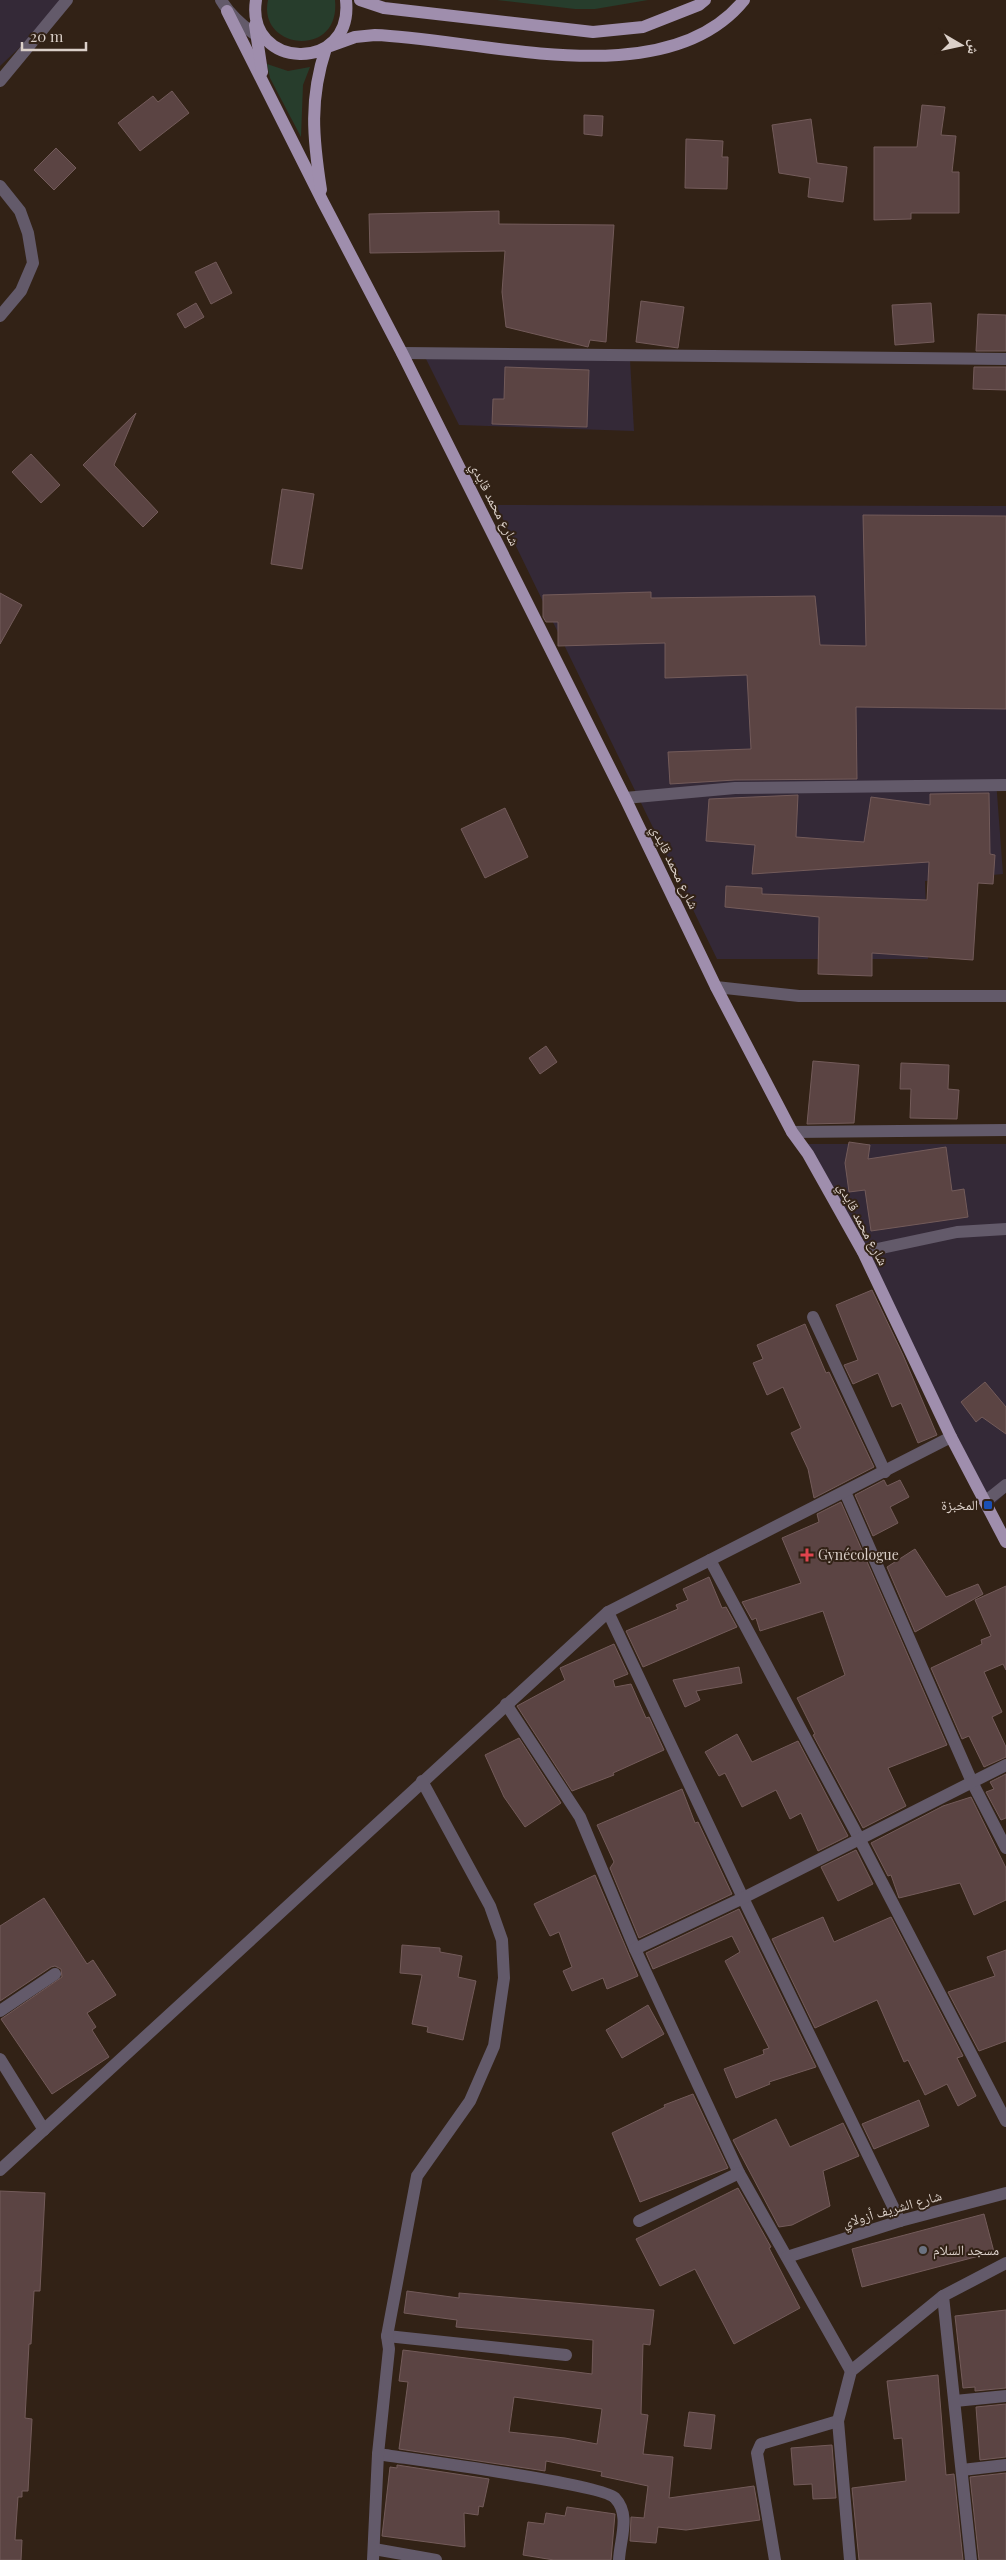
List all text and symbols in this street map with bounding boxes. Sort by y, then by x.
scale bar [22,20,86,52]
north arrow [936,20,986,70]
text: 20 m [30,26,64,46]
text: ش [964,38,985,56]
street label: شارع محمد قايدي [464,459,525,550]
street label: شارع محمد قايدي [645,822,704,913]
street label: شارع محمد قايدي [831,1179,893,1270]
place label: المخبزة [941,1495,978,1514]
marker: المخبزة [982,1499,994,1511]
place label: Gynécologue [818,1545,899,1564]
marker: Gynécologue [800,1548,814,1562]
street label: شارع الشريف أزولاي [840,2185,944,2234]
place label: مسجد السلام [933,2240,999,2260]
marker: مسجد السلام [917,2244,929,2256]

